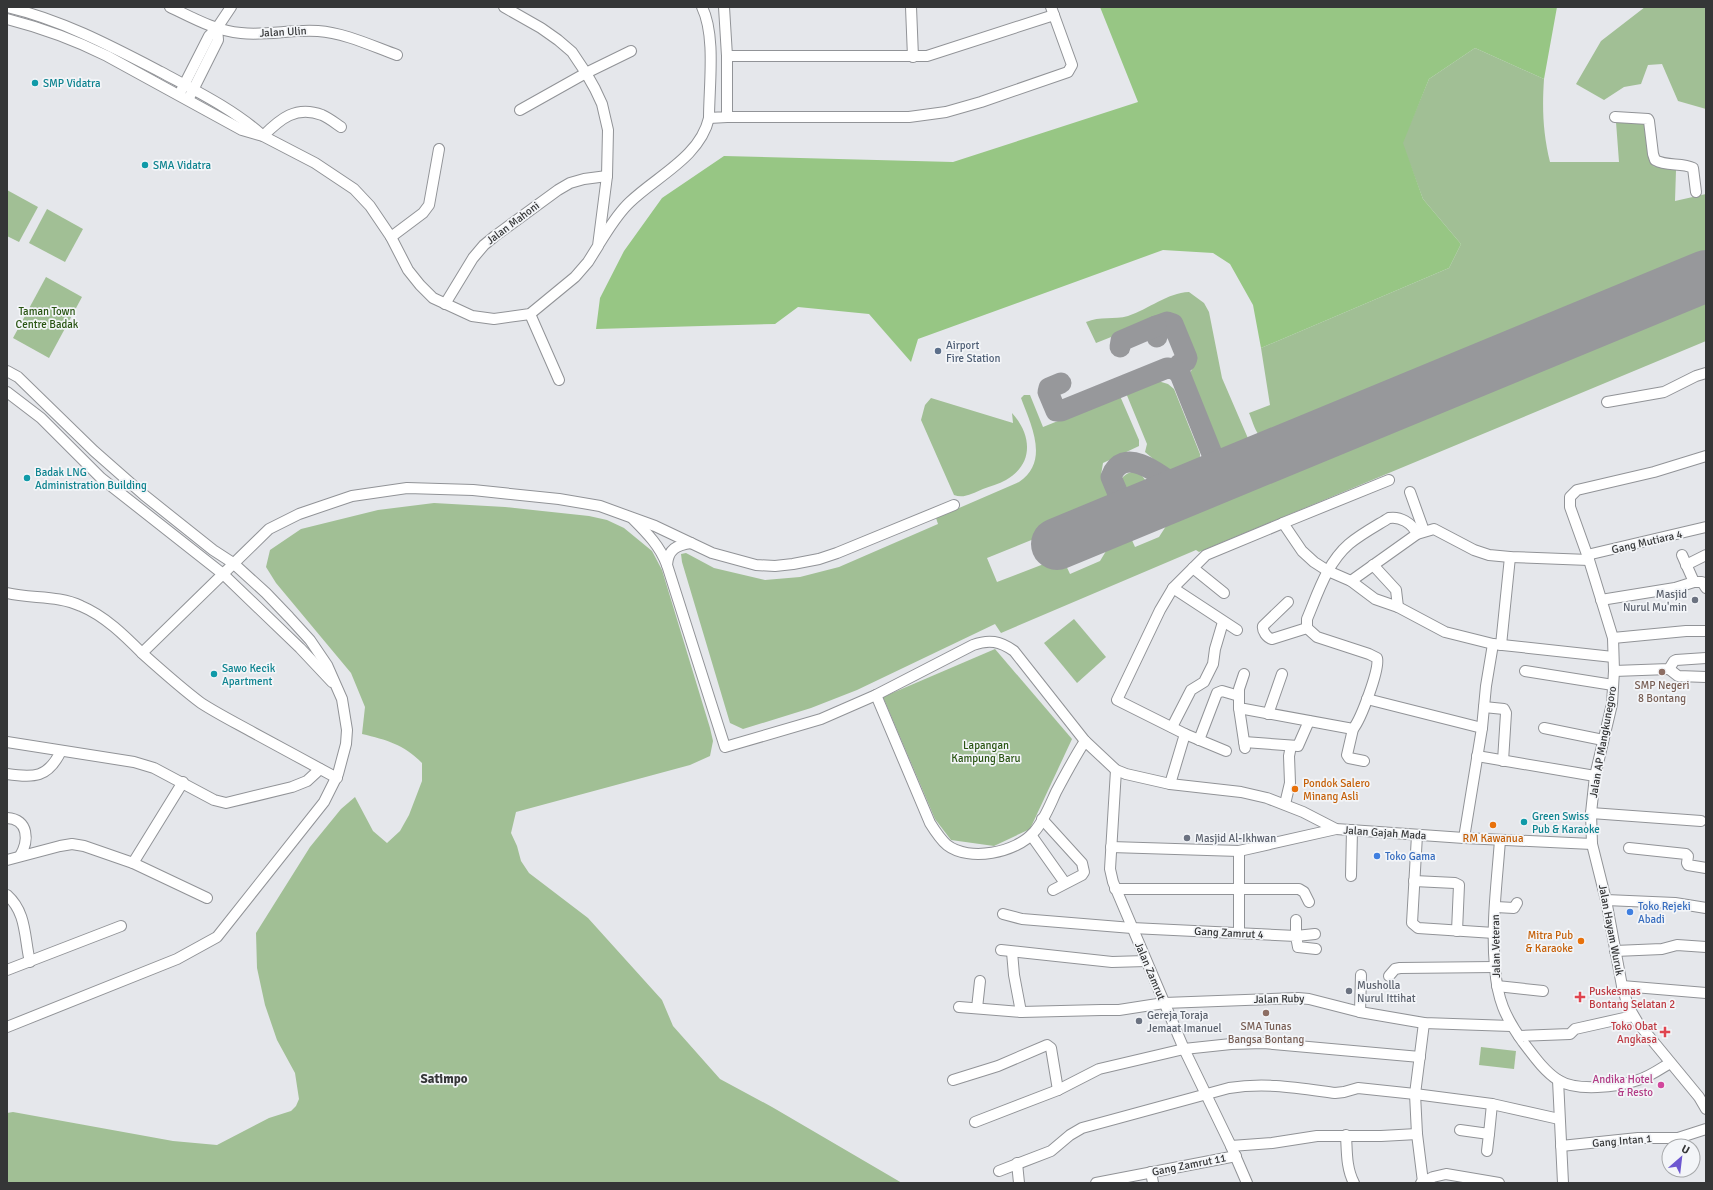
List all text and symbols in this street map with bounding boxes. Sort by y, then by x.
street label: Jalan Ulin [259,24,307,40]
place label: SMP Vidatra [43,77,101,90]
marker: SMP Vidatra [30,78,40,88]
place label: SMA Vidatra [153,159,211,172]
marker: SMA Vidatra [140,160,150,170]
street label: Jalan Mahoni [484,199,542,247]
park label: Taman Town Centre Badak [16,305,79,331]
place label: Airport Fire Station [946,339,1001,365]
marker: Airport Fire Station [933,346,943,356]
place label: Badak LNG Administration Building [35,466,147,492]
marker: Badak LNG Administration Building [22,473,32,483]
street label: Gang Mutiara 4 [1610,528,1684,556]
place label: Masjid Nurul Mu'min [1623,588,1687,614]
marker: Masjid Nurul Mu'min [1690,595,1700,605]
place label: Sawo Kecik Apartment [222,662,276,688]
marker: SMP Negeri 8 Bontang [1657,667,1667,677]
marker: Sawo Kecik Apartment [209,669,219,679]
place label: SMP Negeri 8 Bontang [1634,679,1690,705]
street label: Jalan AP Mangkunegoro [1587,685,1619,799]
park label: Lapangan Kampung Baru [951,739,1021,765]
place label: Pondok Salero Minang Asli [1303,777,1370,803]
marker: Pondok Salero Minang Asli [1290,784,1300,794]
place label: Green Swiss Pub & Karaoke [1532,810,1600,836]
marker: Green Swiss Pub & Karaoke [1519,817,1529,827]
marker: RM Kawanua [1488,820,1498,830]
street label: Jalan Gajah Mada [1343,824,1427,842]
place label: Masjid Al-Ikhwan [1195,832,1276,845]
place label: RM Kawanua [1463,832,1524,845]
marker: Masjid Al-Ikhwan [1182,833,1192,843]
place label: Toko Gama [1385,850,1436,863]
marker: Toko Gama [1372,851,1382,861]
street label: Jalan Hayam Wuruk [1596,883,1626,977]
place label: Toko Rejeki Abadi [1638,900,1691,926]
marker: Toko Rejeki Abadi [1625,907,1635,917]
street label: Jalan Veteran [1489,914,1503,978]
street label: Gang Zamrut 4 [1194,925,1264,941]
place label: Mitra Pub & Karaoke [1526,929,1573,955]
marker: Mitra Pub & Karaoke [1576,936,1586,946]
street label: Jalan Zamrut [1132,940,1168,1002]
place label: Musholla Nurul Ittihat [1357,979,1416,1005]
place label: Puskesmas Bontang Selatan 2 [1589,985,1675,1011]
marker: Musholla Nurul Ittihat [1344,986,1354,996]
marker: Puskesmas Bontang Selatan 2 [1574,991,1586,1003]
street label: Jalan Ruby [1253,992,1305,1006]
marker: SMA Tunas Bangsa Bontang [1261,1008,1271,1018]
place label: Gereja Toraja Jemaat Imanuel [1147,1009,1222,1035]
marker: Gereja Toraja Jemaat Imanuel [1134,1016,1144,1026]
place label: SMA Tunas Bangsa Bontang [1228,1020,1304,1046]
place label: Toko Obat Angkasa [1611,1020,1657,1046]
marker: Toko Obat Angkasa [1660,1027,1670,1037]
district label: Satimpo [421,1071,468,1087]
place label: Andika Hotel & Resto [1592,1073,1653,1099]
marker: Andika Hotel & Resto [1656,1080,1666,1090]
street label: Gang Intan 1 [1592,1132,1652,1150]
north arrow [1661,1138,1701,1178]
text: U [1679,1142,1692,1157]
street label: Gang Zamrut 11 [1151,1151,1227,1179]

